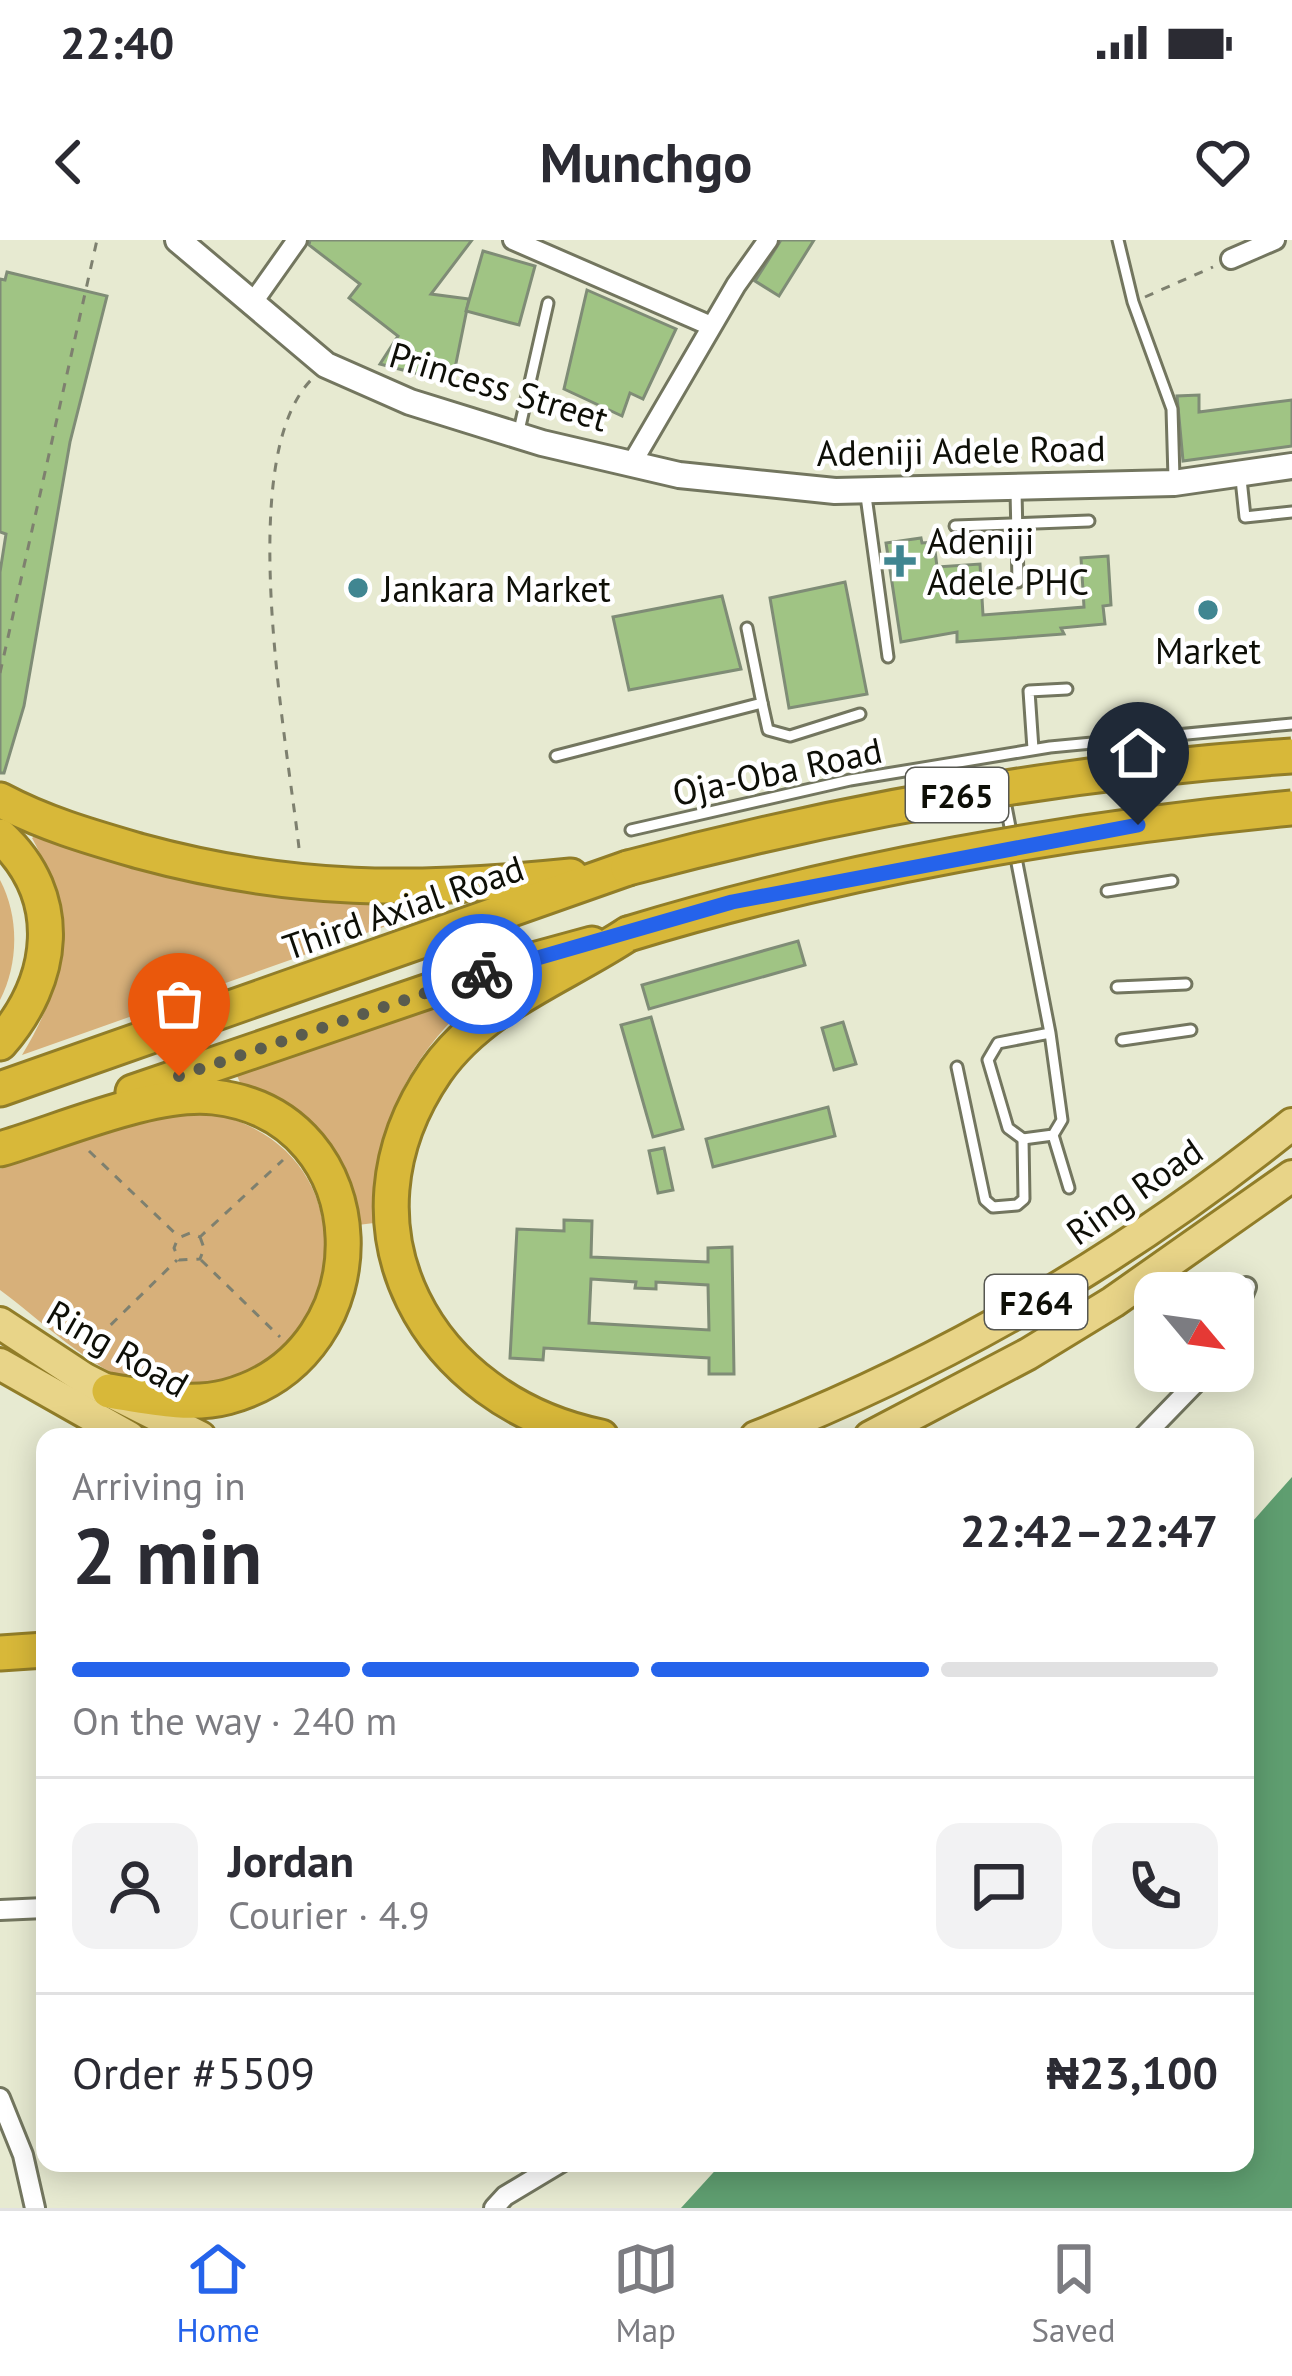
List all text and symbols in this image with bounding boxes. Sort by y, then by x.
text: 22:40 [60,13,174,71]
text: Munchgo [540,127,752,197]
icon: back [36,129,102,195]
icon: heart [1190,129,1256,195]
street label: Princess Street [384,330,614,442]
street label: Adeniji Adele Road [816,424,1106,476]
place label: Adeniji Adele PHC [927,517,1089,605]
marker: Adeniji Adele PHC [884,545,916,577]
place label: Jankara Market [380,565,611,612]
marker: Jankara Market [345,575,371,601]
marker: Market [1195,597,1221,623]
place label: Market [1155,627,1261,674]
pin [1087,702,1189,825]
icon: home [1105,720,1171,786]
street label: Oja-Oba Road [668,726,886,816]
road number: F265 [906,768,1008,822]
street label: Third Axial Road [276,844,530,970]
courier [422,914,542,1034]
icon: bike [449,941,515,1007]
pin [128,953,230,1076]
icon: bag [146,971,212,1037]
street label: Ring Road [1057,1127,1211,1255]
north arrow [1134,1272,1254,1392]
map controls [1134,1272,1254,1392]
road number: F264 [985,1275,1087,1329]
street label: Ring Road [39,1289,197,1407]
text: Arriving in [72,1460,246,1511]
text: 22:42–22:47 [960,1501,1218,1559]
text: 2 min [72,1505,262,1606]
text: On the way · 240 m [72,1695,397,1746]
button: person [72,1823,198,1949]
button: chat [936,1823,1062,1949]
button: phone [1092,1823,1218,1949]
text: Jordan [228,1831,354,1889]
text: Courier · 4.9 [228,1889,430,1940]
text: Order #5509 [72,2043,315,2101]
text: ₦23,100 [1047,2043,1218,2101]
tab: Home [176,2236,260,2351]
tab: Map [613,2236,679,2351]
tab: Saved [1032,2236,1116,2351]

